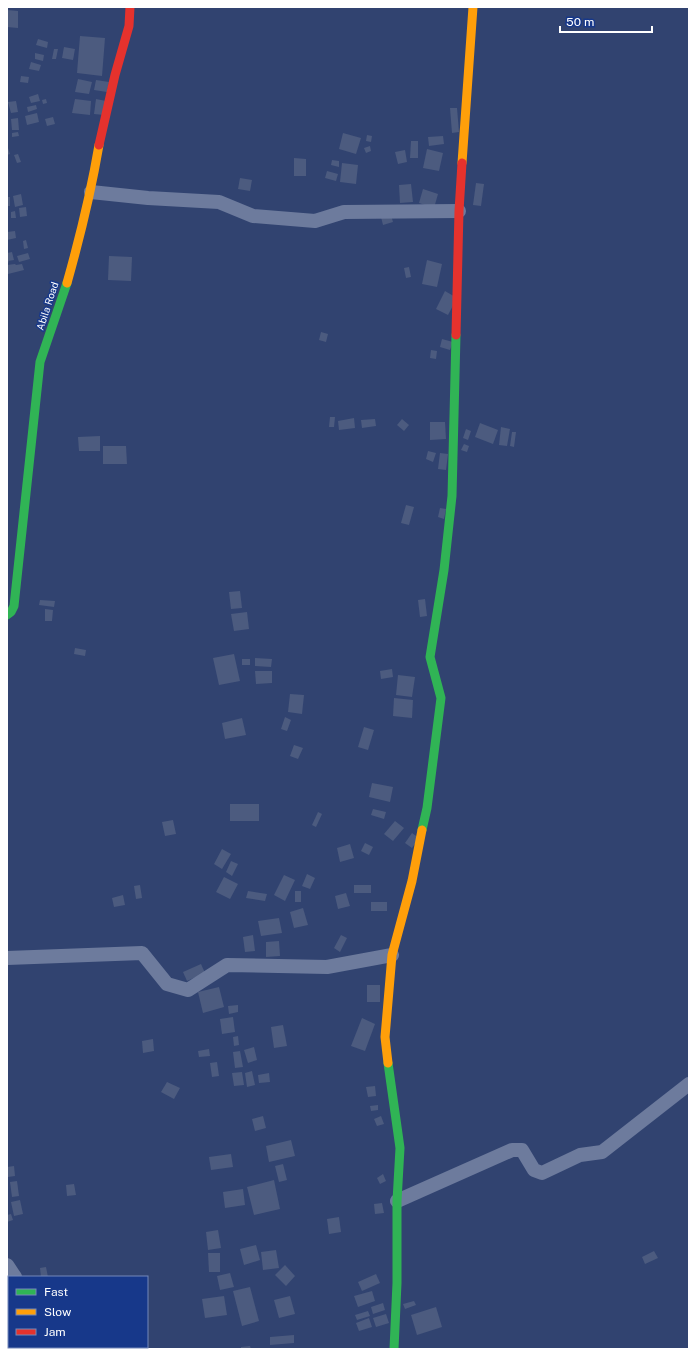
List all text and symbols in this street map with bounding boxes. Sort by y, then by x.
scale bar [560,8,652,34]
text: 50 m [566,15,594,29]
street label: Abila Road [34,280,60,332]
legend [8,1276,148,1348]
text: Fast [44,1285,69,1299]
text: Slow [44,1305,72,1319]
text: Jam [44,1325,66,1339]

